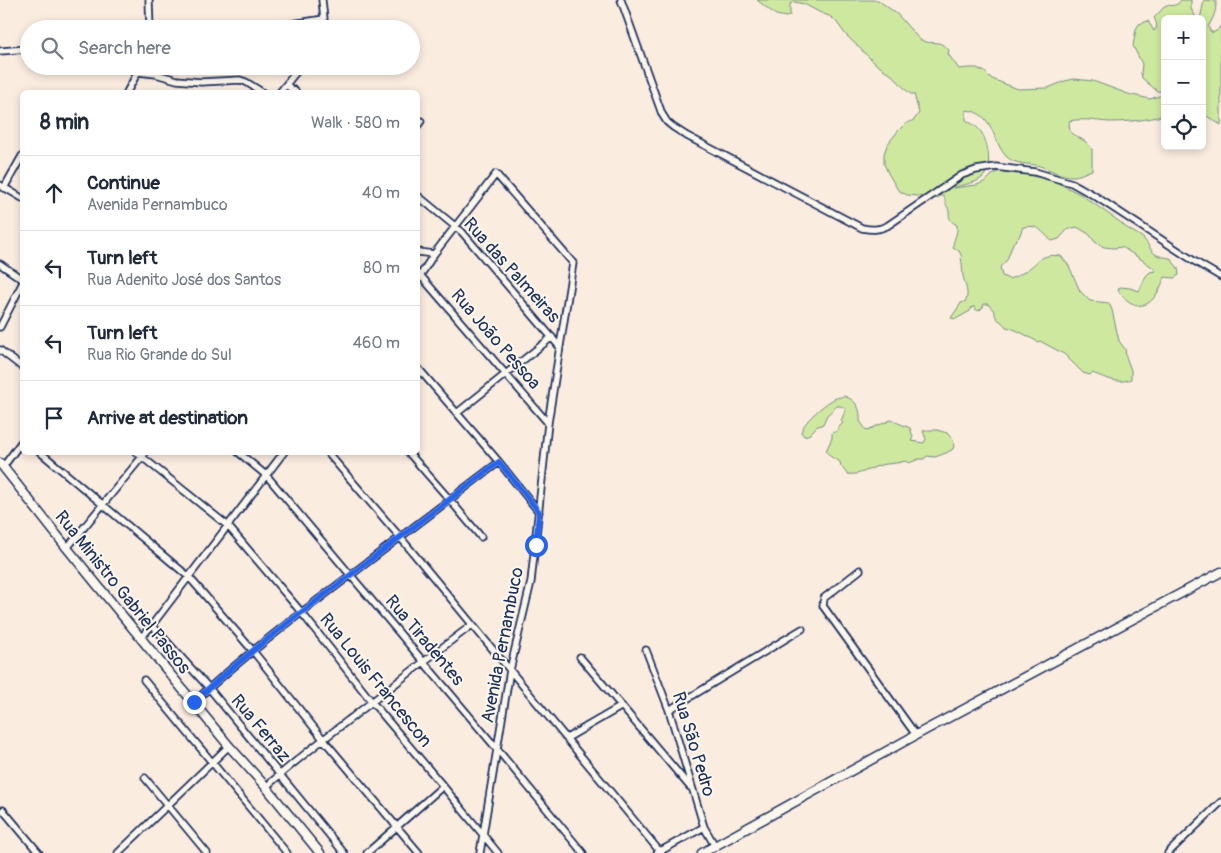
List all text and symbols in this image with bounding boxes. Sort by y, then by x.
map controls [1161,15,1206,150]
button: + [1161,15,1206,60]
search box [20,20,420,75]
icon: search [38,34,66,62]
text: Search here [78,36,171,60]
button: − [1161,60,1206,105]
button: locate [1161,105,1206,150]
text: 8 min [40,109,89,136]
text: Walk · 580 m [311,113,400,133]
text: Continue [87,171,160,195]
icon: ahead [40,179,68,207]
text: 40 m [362,183,400,203]
text: Avenida Pernambuco [87,195,228,215]
street label: Rua das Palmeiras [458,213,565,328]
text: Turn left [87,246,157,270]
icon: left [40,254,68,282]
text: 80 m [363,258,400,278]
text: Rua Adenito José dos Santos [87,270,281,290]
street label: Rua João Pessoa [446,284,546,394]
text: Turn left [87,321,157,345]
icon: left [40,329,68,357]
text: 460 m [353,333,400,353]
text: Rua Rio Grande do Sul [87,345,232,365]
icon: arrive [40,404,68,432]
text: Arrive at destination [87,406,248,430]
street label: Rua Ministro Gabriel Passos [50,506,196,679]
route start [525,534,548,557]
street label: Avenida Pernambuco [476,565,529,725]
street label: Rua Tiradentes [380,590,469,690]
street label: Rua Louis Francescon [314,609,437,752]
street label: Rua São Pedro [667,689,720,800]
street label: Rua Ferraz [226,690,296,767]
route end [183,691,206,714]

